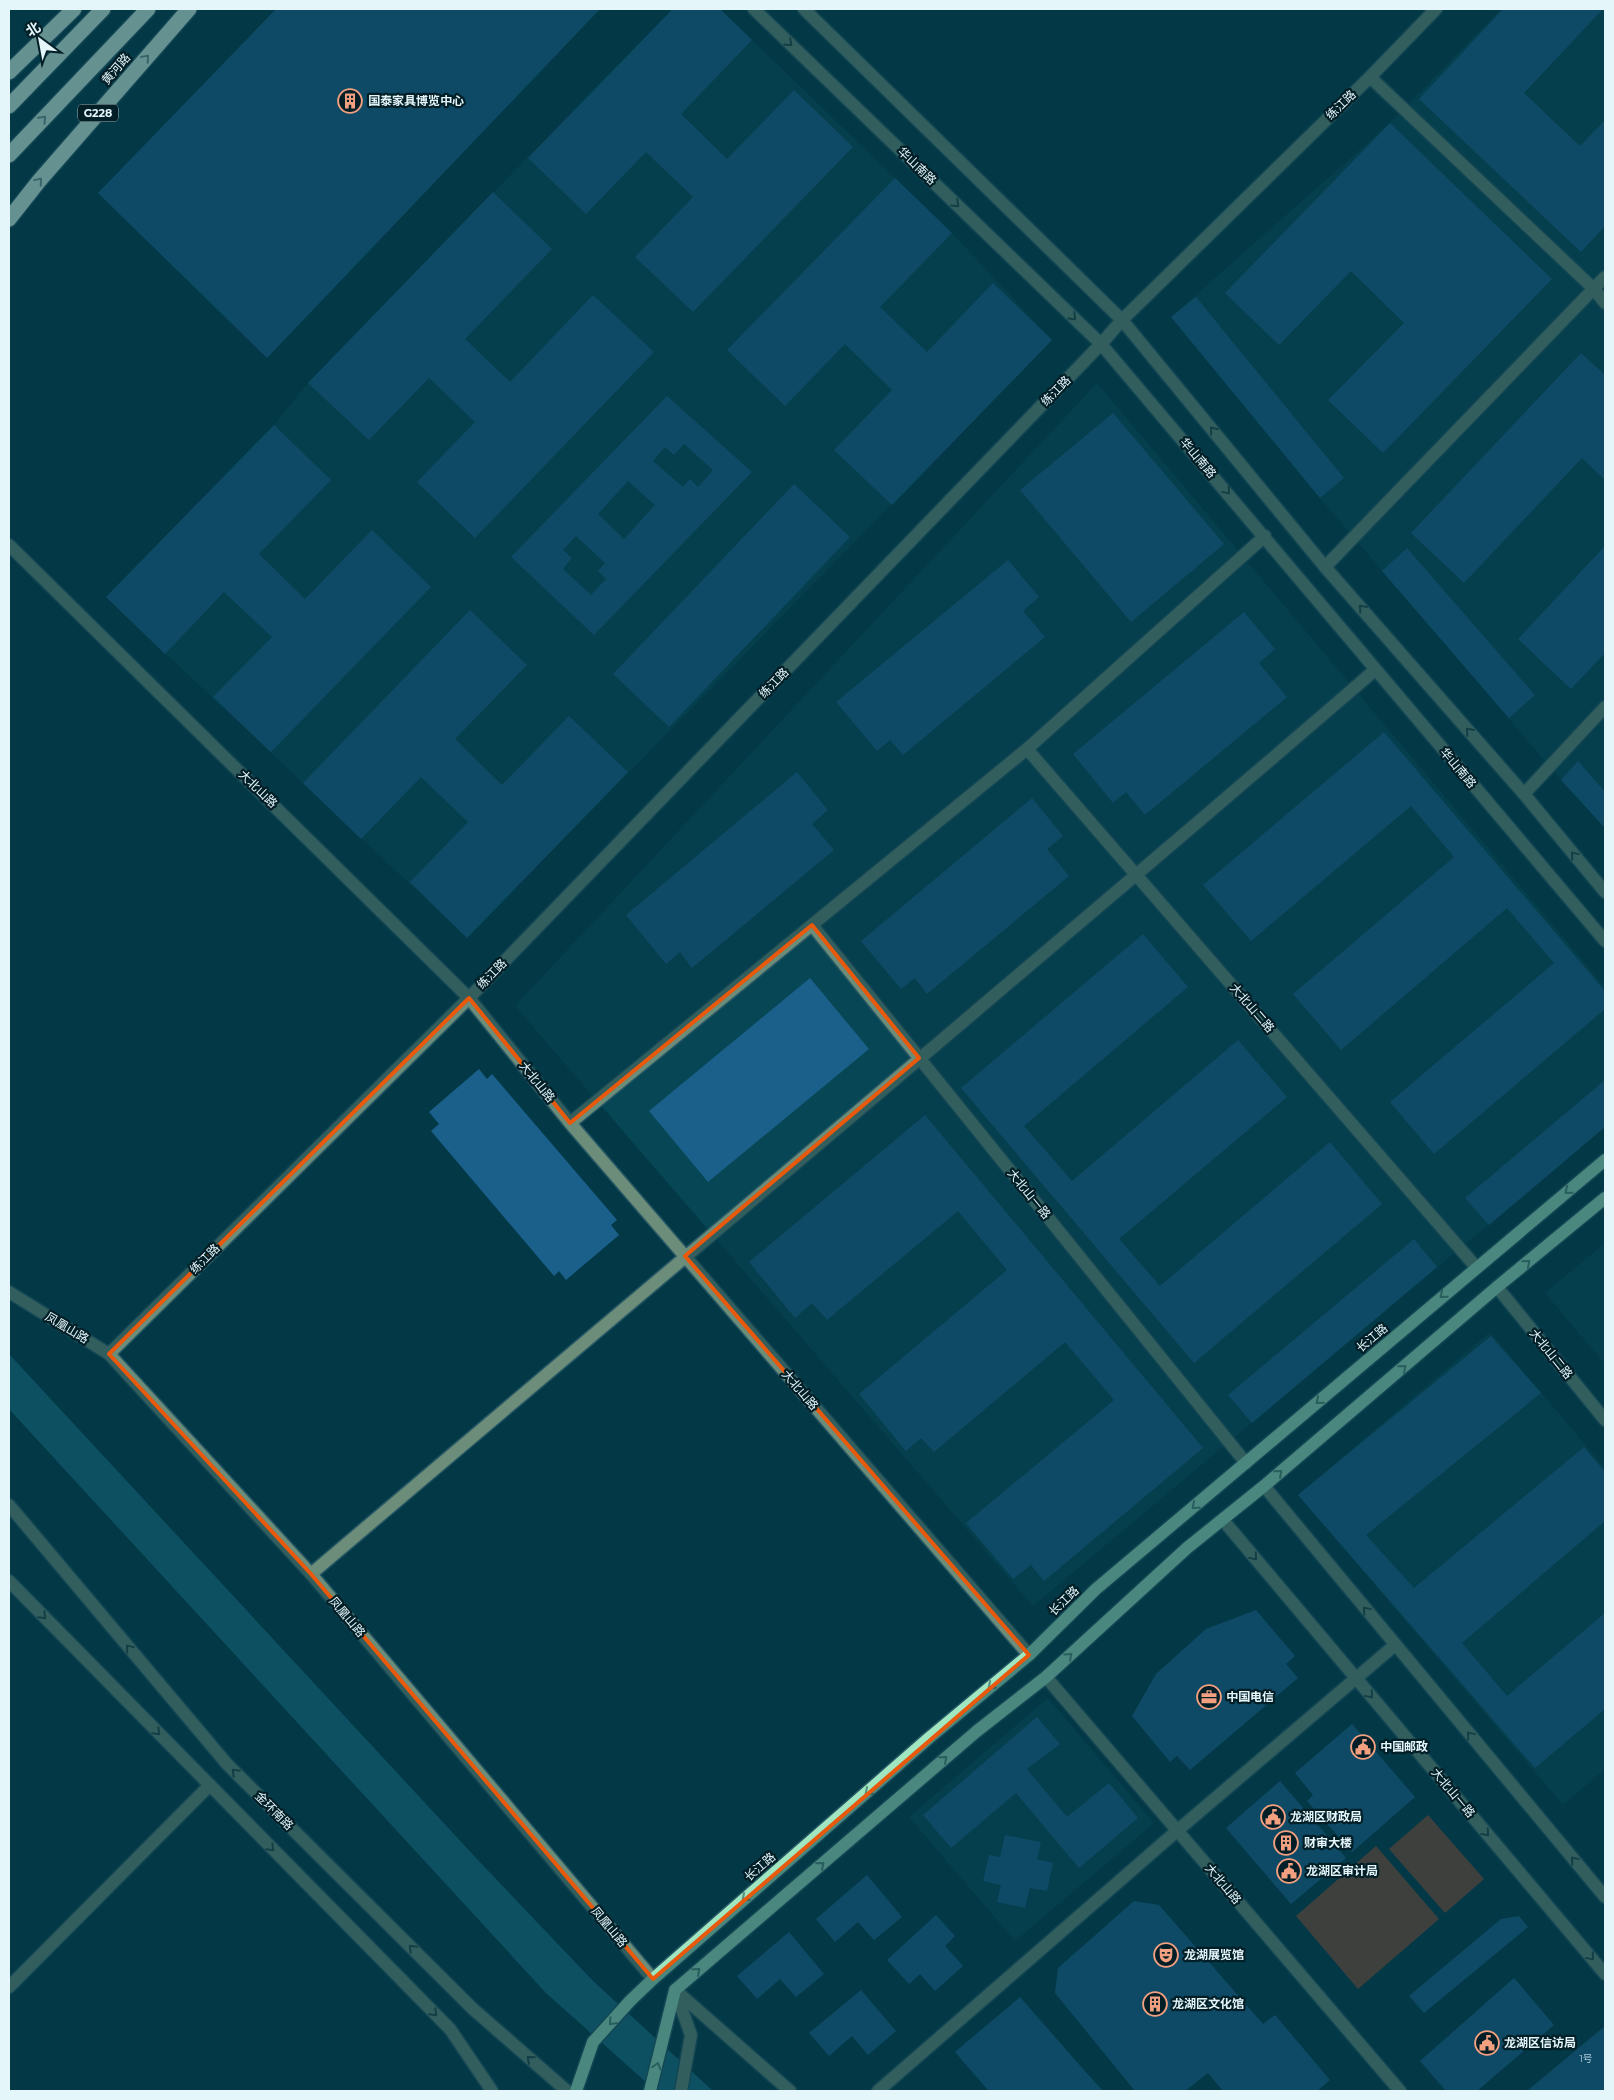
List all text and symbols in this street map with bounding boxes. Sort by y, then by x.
north arrow [15,15,65,65]
text: 北 [22,18,44,40]
one-way arrow [783,37,792,46]
street label: 黄河路 [98,50,133,87]
one-way arrow [140,55,149,64]
street label: 练江路 [1322,87,1359,123]
building icon: 国泰家具博览中心 [337,88,363,114]
place label: 国泰家具博览中心 [368,93,464,108]
road number: G228 [78,105,118,122]
one-way arrow [37,116,46,125]
street label: 华山南路 [895,144,940,188]
one-way arrow [34,178,42,187]
one-way arrow [950,198,959,207]
one-way arrow [1067,311,1076,320]
street label: 练江路 [1038,372,1074,409]
one-way arrow [1210,427,1218,436]
street label: 华山南路 [1177,434,1220,481]
one-way arrow [1221,485,1229,494]
one-way arrow [1359,605,1368,614]
street label: 练江路 [756,664,792,701]
one-way arrow [1466,727,1475,736]
street label: 华山南路 [1437,744,1480,791]
street label: 大北山路 [236,767,281,811]
one-way arrow [1571,851,1580,860]
street label: 练江路 [474,955,510,992]
street label: 大北山二路 [1227,980,1278,1035]
street label: 大北山路 [516,1058,558,1105]
street label: 大北山一路 [1005,1166,1054,1222]
one-way arrow [1564,1185,1573,1194]
street label: 练江路 [187,1241,223,1277]
one-way arrow [1521,1259,1530,1268]
one-way arrow [1440,1289,1449,1298]
street label: 凤凰山路 [43,1309,92,1346]
street label: 长江路 [1353,1320,1390,1355]
street label: 大北山二路 [1527,1326,1576,1382]
one-way arrow [1397,1364,1406,1373]
street label: 大北山路 [779,1367,822,1413]
one-way arrow [1316,1395,1325,1404]
one-way arrow [1273,1470,1282,1479]
one-way arrow [1192,1500,1201,1509]
one-way arrow [1249,1552,1258,1561]
street label: 长江路 [1045,1583,1082,1619]
street label: 凤凰山路 [326,1593,369,1640]
one-way arrow [1364,1607,1372,1616]
one-way arrow [37,1610,46,1619]
one-way arrow [127,1645,135,1654]
one-way arrow [1064,1652,1073,1661]
one-way arrow [988,1681,997,1690]
office icon: 中国电信 [1196,1684,1222,1710]
place label: 中国电信 [1226,1689,1274,1704]
one-way arrow [1365,1689,1373,1698]
one-way arrow [151,1726,160,1735]
one-way arrow [1468,1732,1476,1741]
public building icon: 中国邮政 [1350,1734,1376,1760]
place label: 中国邮政 [1380,1739,1428,1754]
one-way arrow [938,1757,947,1765]
street label: 大北山一路 [1428,1765,1478,1820]
one-way arrow [232,1768,241,1777]
one-way arrow [864,1786,873,1795]
street label: 金环南路 [252,1788,297,1833]
public building icon: 龙湖区财政局 [1260,1804,1286,1830]
place label: 龙湖区财政局 [1290,1809,1362,1824]
one-way arrow [1481,1827,1490,1836]
building icon: 财审大楼 [1273,1830,1299,1856]
place label: 财审大楼 [1304,1835,1352,1850]
one-way arrow [265,1842,274,1851]
street label: 长江路 [741,1849,778,1884]
one-way arrow [1571,1857,1580,1866]
public building icon: 龙湖区审计局 [1276,1858,1302,1884]
street label: 大北山路 [1202,1860,1245,1907]
one-way arrow [815,1862,824,1871]
place label: 龙湖区审计局 [1306,1863,1378,1878]
one-way arrow [742,1893,751,1902]
street label: 凤凰山路 [588,1903,631,1950]
theatre icon: 龙湖展览馆 [1153,1942,1179,1968]
one-way arrow [409,1945,418,1954]
place label: 龙湖展览馆 [1184,1947,1244,1962]
one-way arrow [1585,1951,1594,1960]
one-way arrow [692,1968,701,1977]
building icon: 龙湖区文化馆 [1142,1991,1168,2017]
place label: 龙湖区文化馆 [1172,1996,1244,2011]
one-way arrow [428,2007,437,2016]
one-way arrow [608,2017,617,2026]
public building icon: 龙湖区信访局 [1474,2030,1500,2056]
place label: 龙湖区信访局 [1504,2035,1576,2050]
house number: 1号 [1579,2052,1593,2065]
one-way arrow [527,2056,536,2065]
one-way arrow [651,2062,662,2071]

